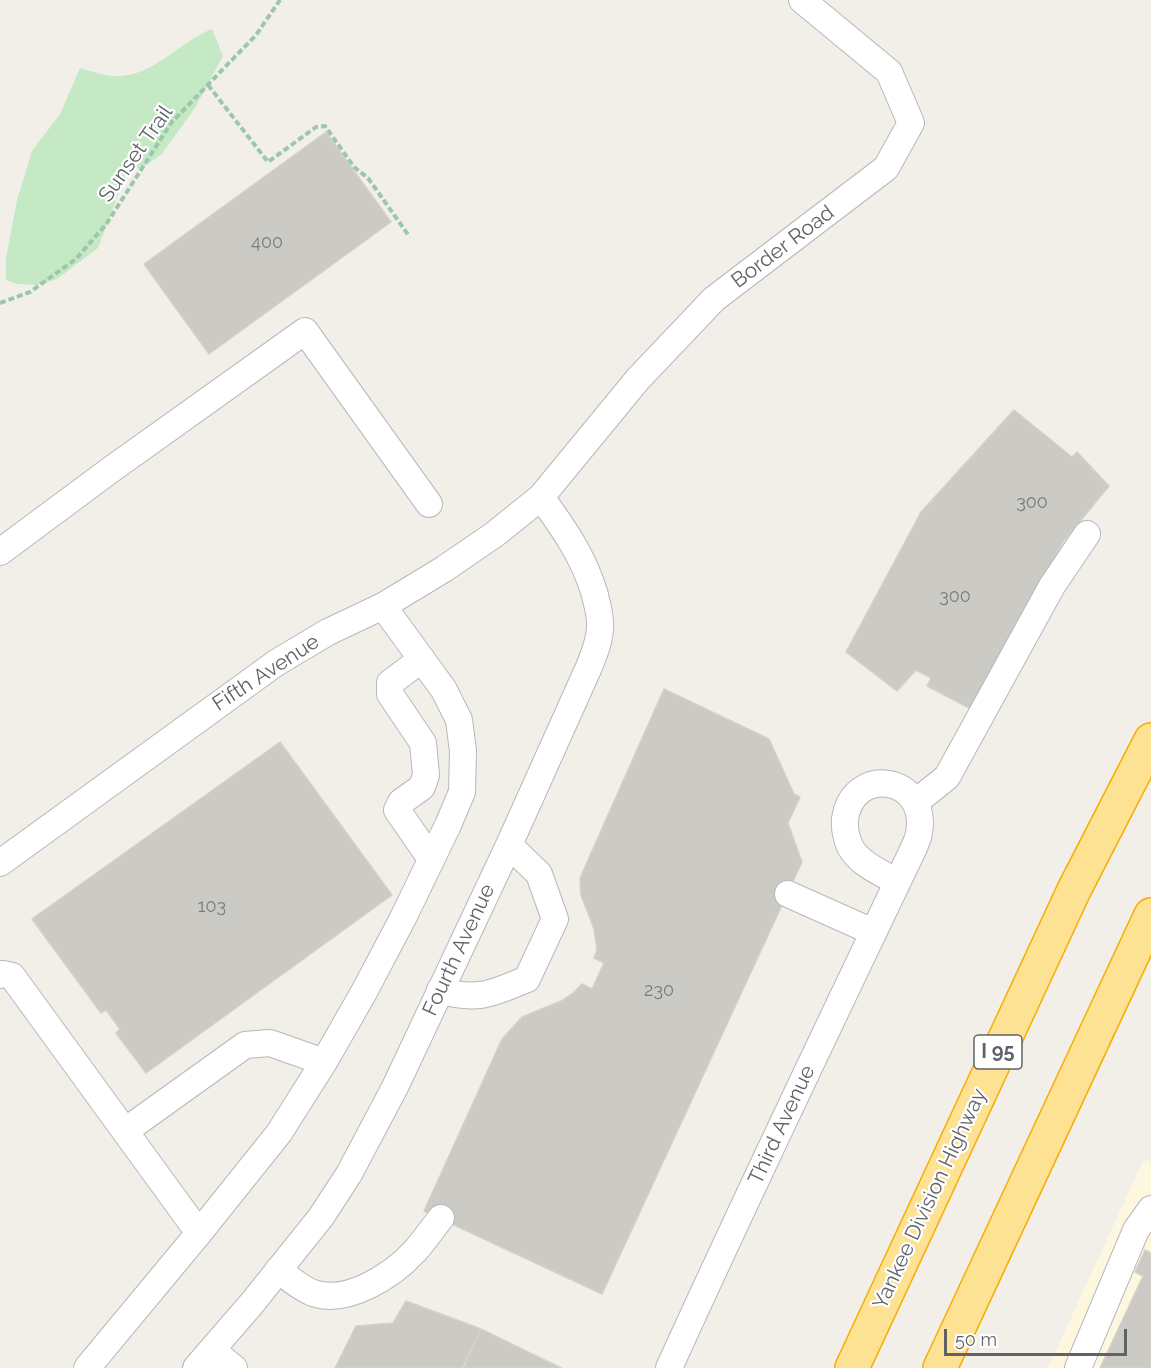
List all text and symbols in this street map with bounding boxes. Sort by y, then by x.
street label: Sunset Trail [93,101,179,207]
street label: Border Road [727,200,839,294]
house number: 400 [251,232,283,254]
house number: 300 [1016,492,1048,514]
house number: 300 [939,586,971,608]
street label: Fifth Avenue [208,629,324,717]
street label: Fourth Avenue [418,880,500,1020]
house number: 103 [198,896,226,918]
house number: 230 [644,980,674,1002]
road number: I 95 [974,1035,1022,1069]
street label: Third Avenue [743,1061,821,1189]
street label: Yankee Division Highway [868,1085,992,1313]
scale bar [947,1317,1130,1355]
text: 50 m [955,1329,997,1350]

